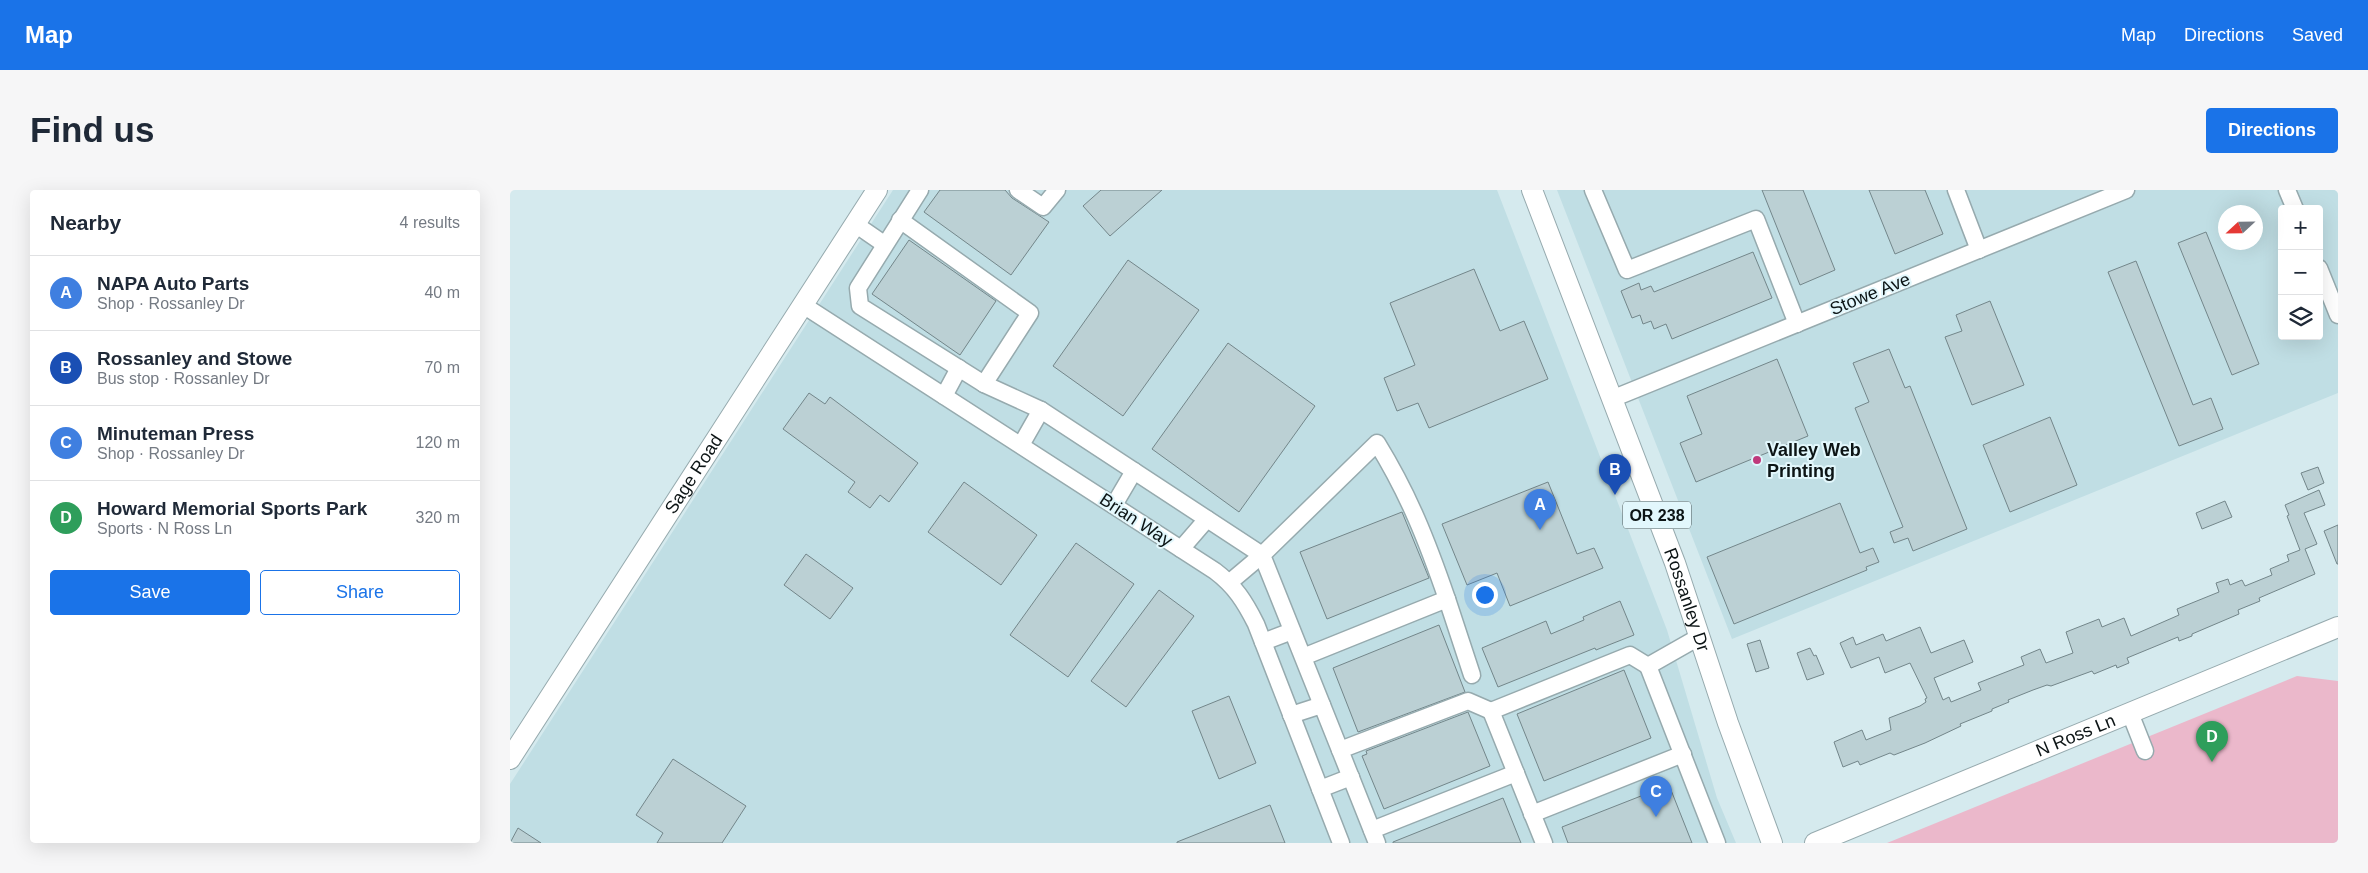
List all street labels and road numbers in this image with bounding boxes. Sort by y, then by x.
street label: Stowe Ave [1827,269,1913,319]
street label: Sage Road [661,431,727,517]
street label: Brian Way [1096,489,1176,551]
road number: OR 238 [1623,502,1691,528]
street label: Rossanley Dr [1660,545,1714,654]
street label: N Ross Ln [2033,710,2118,761]

